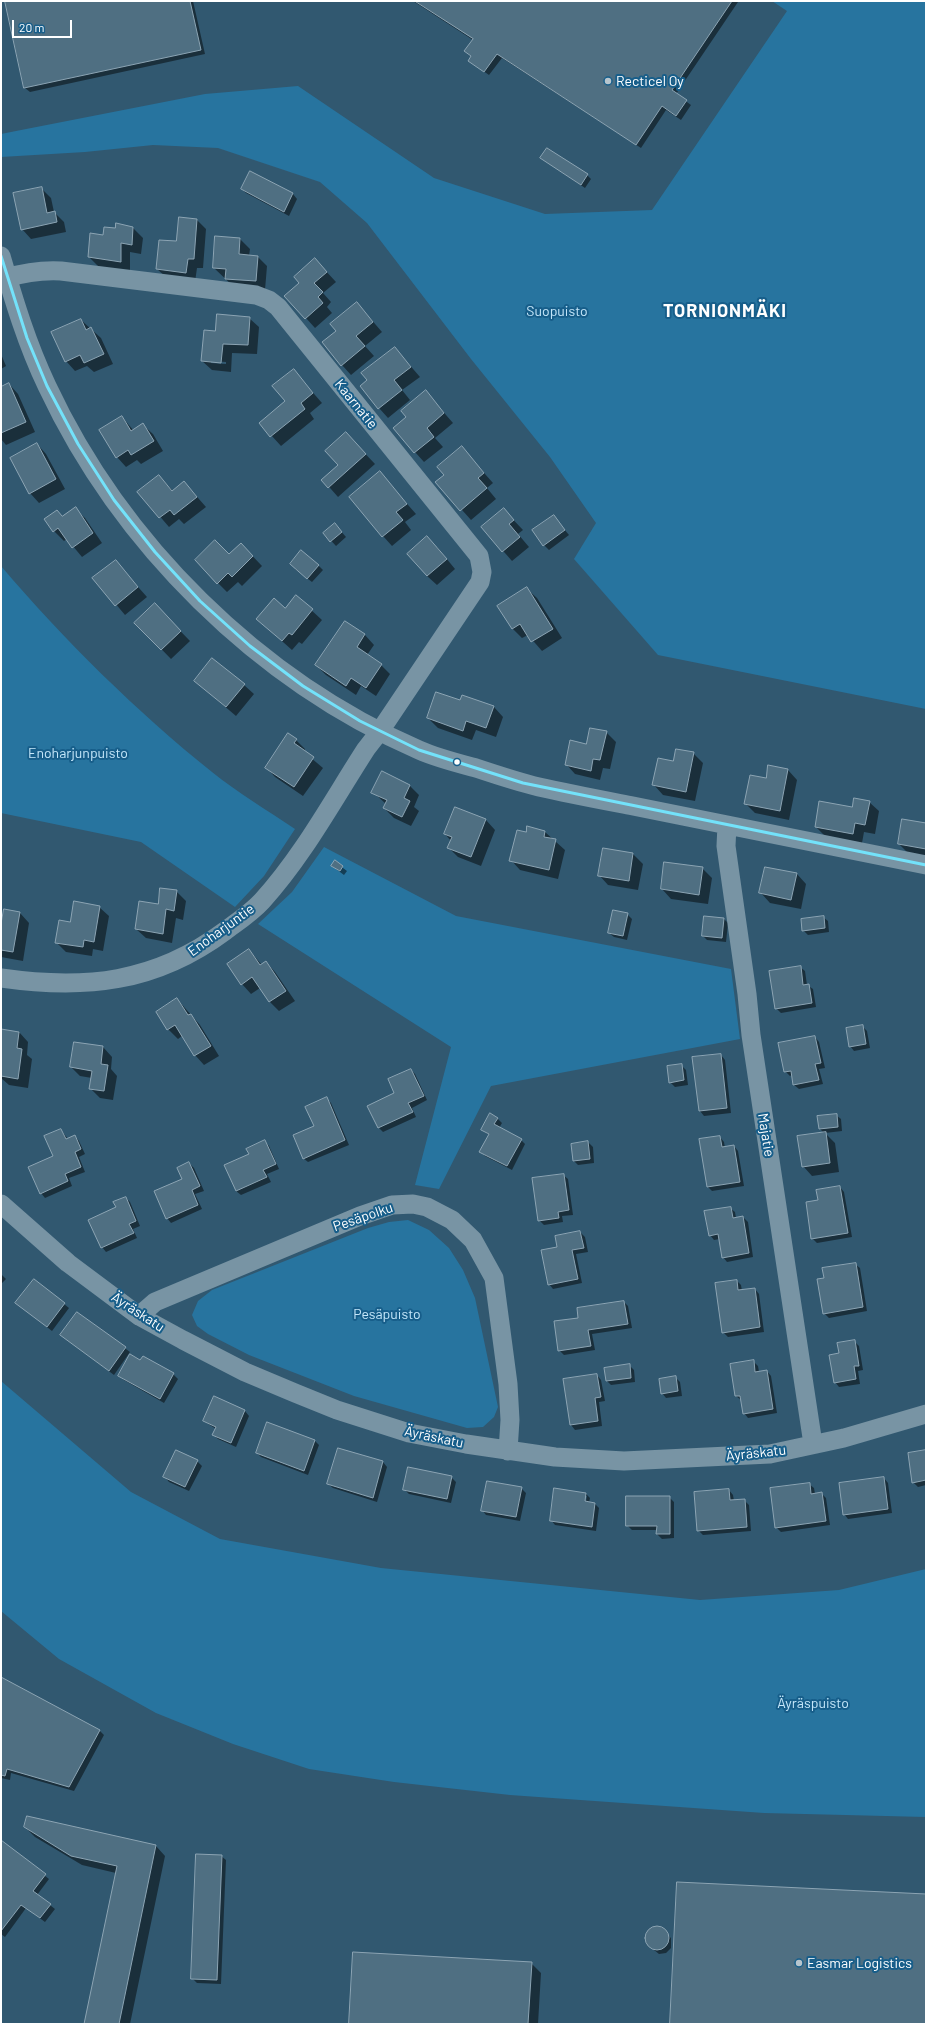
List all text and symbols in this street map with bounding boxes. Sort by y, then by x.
scale bar [14,12,74,38]
text: 20 m [19,20,45,34]
place label: Recticel Oy [616,73,684,89]
marker: Recticel Oy [603,76,613,86]
district label: TORNIONMÄKI [663,300,787,322]
park label: Suopuisto [526,303,588,319]
street label: Kaarnatie [331,376,381,432]
park label: Enoharjunpuisto [28,745,128,761]
unlabelled marker [452,757,462,767]
street label: Enoharjuntie [185,900,257,960]
street label: Majatie [754,1112,778,1158]
street label: Pesäpolku [331,1199,395,1235]
street label: Äyräskatu [108,1289,168,1335]
park label: Pesäpuisto [353,1306,421,1322]
street label: Äyräskatu [403,1423,465,1451]
street label: Äyräskatu [725,1442,787,1464]
park label: Äyräspuisto [777,1695,849,1711]
place label: Easmar Logistics [807,1955,912,1971]
marker: Easmar Logistics [794,1958,804,1968]

